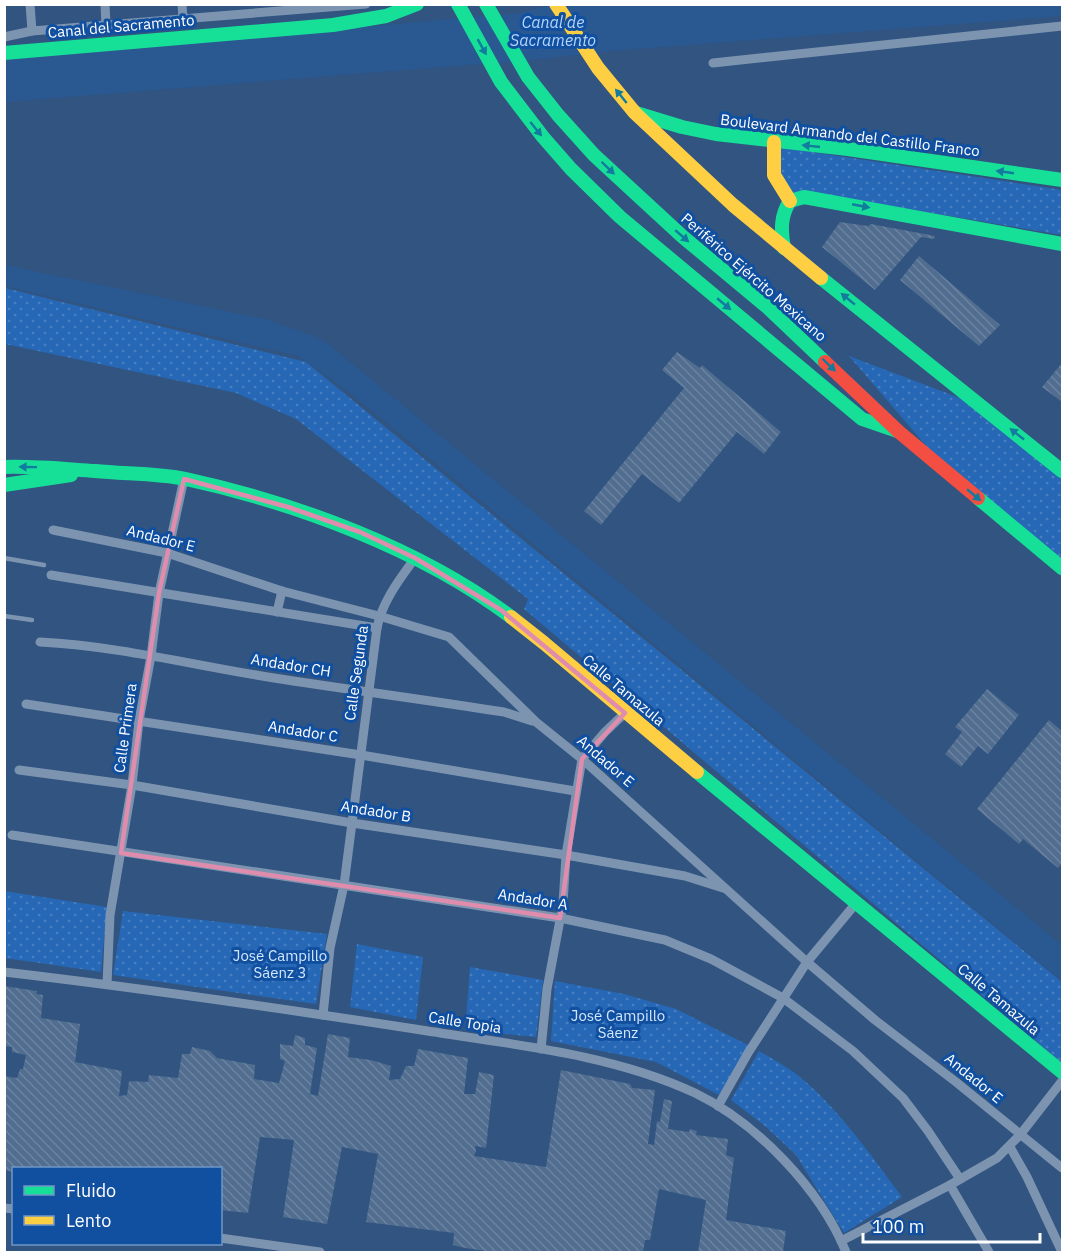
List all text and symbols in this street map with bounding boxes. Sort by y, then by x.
street label: Canal del Sacramento [47,10,195,42]
water label: Canal de Sacramento [510,12,596,50]
one-way arrow [477,39,487,56]
one-way arrow [615,89,628,104]
street label: Boulevard Armando del Castillo Franco [719,110,981,160]
one-way arrow [529,121,542,137]
one-way arrow [802,141,821,151]
one-way arrow [600,161,615,174]
one-way arrow [995,167,1014,176]
one-way arrow [852,202,871,211]
street label: Periférico Ejército Mexicano [677,209,831,345]
one-way arrow [675,230,690,243]
one-way arrow [840,293,856,306]
one-way arrow [717,297,732,309]
one-way arrow [821,358,835,372]
one-way arrow [1009,427,1025,440]
one-way arrow [19,462,38,471]
one-way arrow [967,488,982,500]
street label: Andador E [125,520,197,556]
street label: Calle Segunda [340,624,372,722]
street label: Andador CH [250,649,332,681]
street label: Calle Tamazula [579,650,669,730]
street label: Calle Primera [109,682,141,774]
street label: Andador C [267,716,339,746]
street label: Andador E [573,731,639,791]
street label: Andador B [340,796,412,826]
street label: Andador A [497,884,570,914]
park label: José Campillo Sáenz 3 [233,946,327,982]
street label: Calle Tamazula [954,959,1044,1039]
park label: José Campillo Sáenz [571,1006,665,1042]
street label: Calle Topia [427,1007,503,1037]
street label: Andador E [941,1049,1007,1107]
legend [12,1167,222,1245]
text: Fluido [66,1179,116,1202]
scale bar [863,1206,1040,1244]
text: Lento [66,1209,111,1232]
text: 100 m [872,1215,924,1238]

